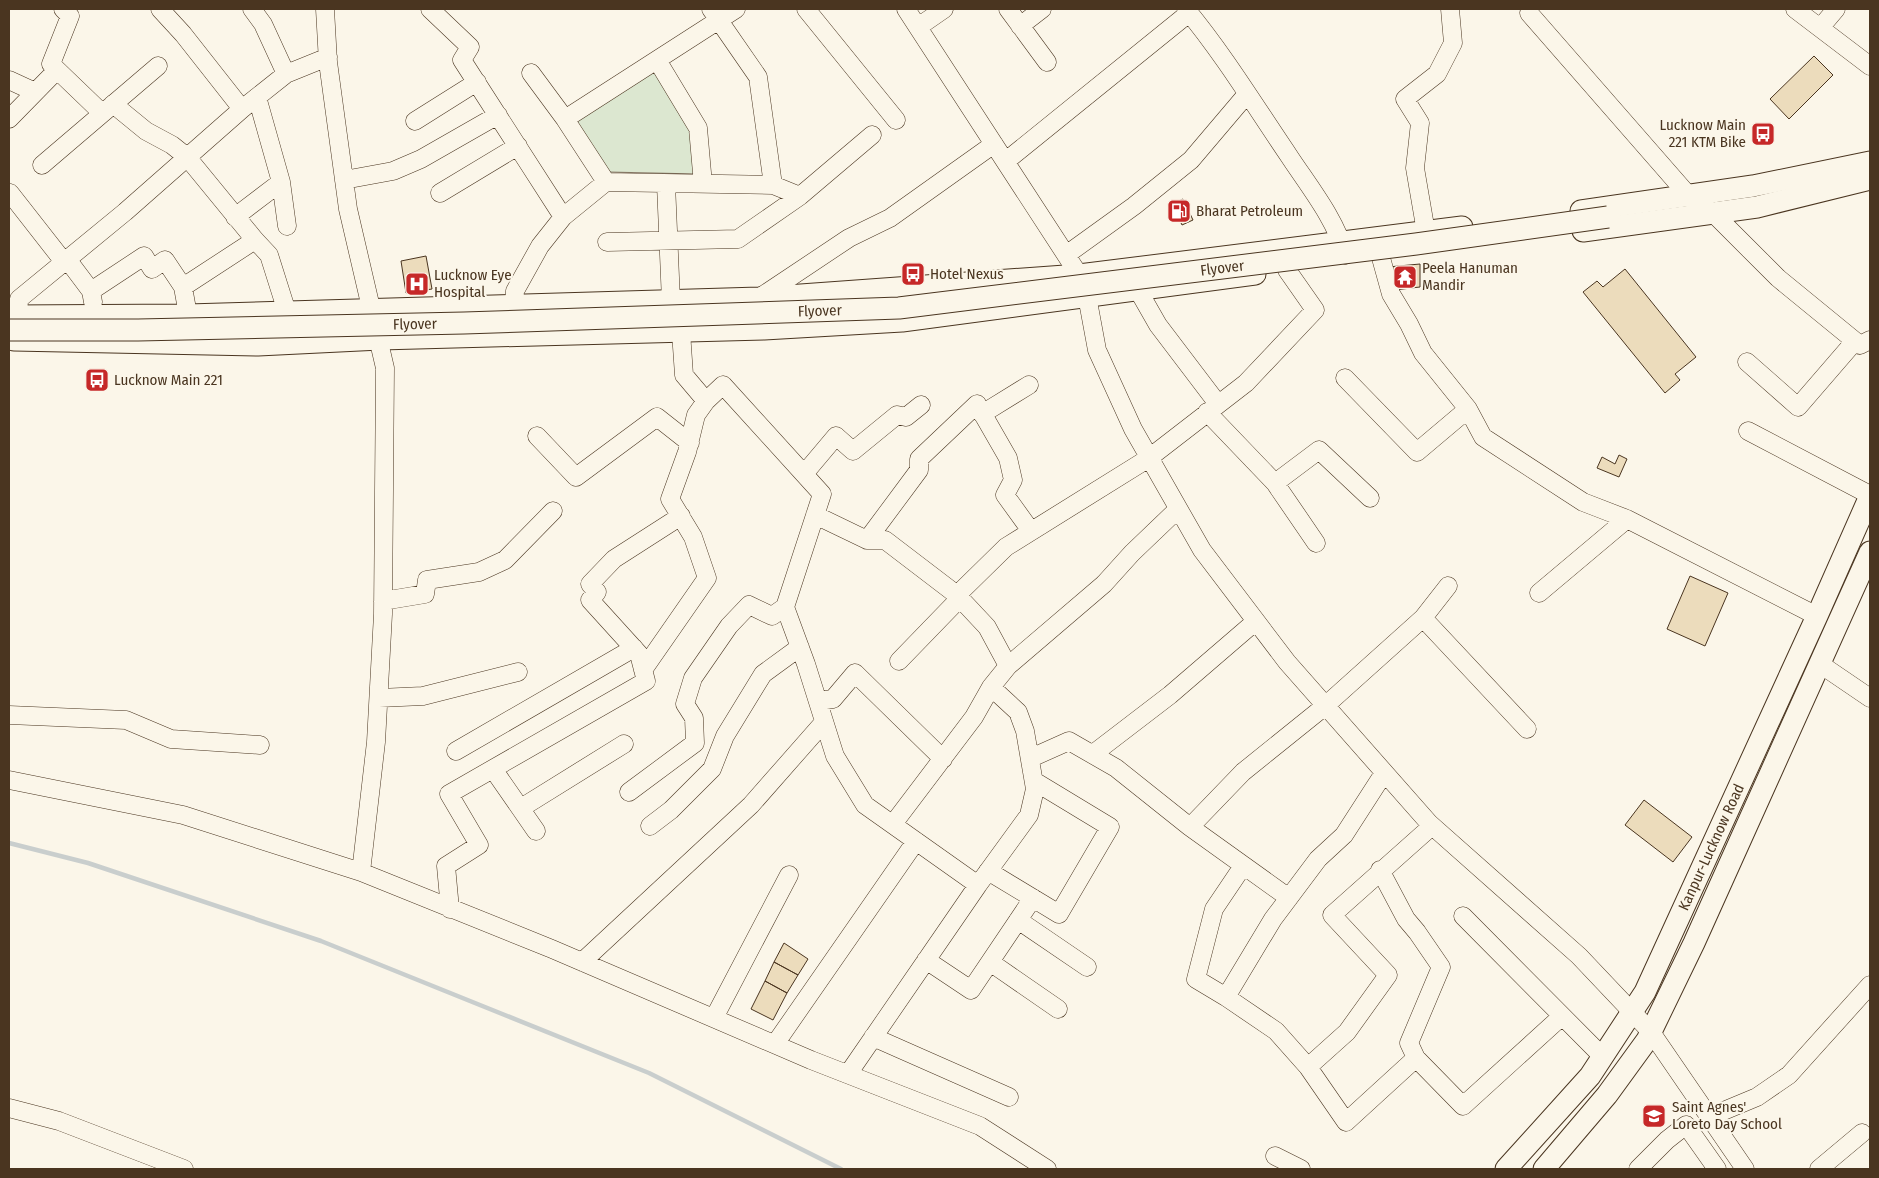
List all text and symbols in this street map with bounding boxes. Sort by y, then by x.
place label: Lucknow Main 221 KTM Bike [1659,116,1746,151]
bus stop icon: Lucknow Main 221 KTM Bike [1750,121,1776,147]
fuel station icon: Bharat Petroleum [1166,198,1192,224]
place label: Bharat Petroleum [1196,202,1303,220]
street label: Flyover [1199,256,1246,280]
place label: Peela Hanuman Mandir [1422,259,1518,294]
bus stop icon: Hotel Nexus [900,261,926,287]
temple icon: Peela Hanuman Mandir [1392,264,1418,290]
place label: Hotel Nexus [930,265,1004,283]
place label: Lucknow Eye Hospital [434,266,512,301]
hospital icon: Lucknow Eye Hospital [404,271,430,297]
street label: Flyover [797,301,843,320]
street label: Flyover [393,315,438,334]
bus stop icon: Lucknow Main 221 [84,367,110,393]
place label: Lucknow Main 221 [114,371,223,389]
street label: Kanpur-Lucknow Road [1675,781,1748,913]
place label: Saint Agnes' Loreto Day School [1672,1098,1782,1133]
school or university icon: Saint Agnes' Loreto Day School [1641,1103,1667,1129]

